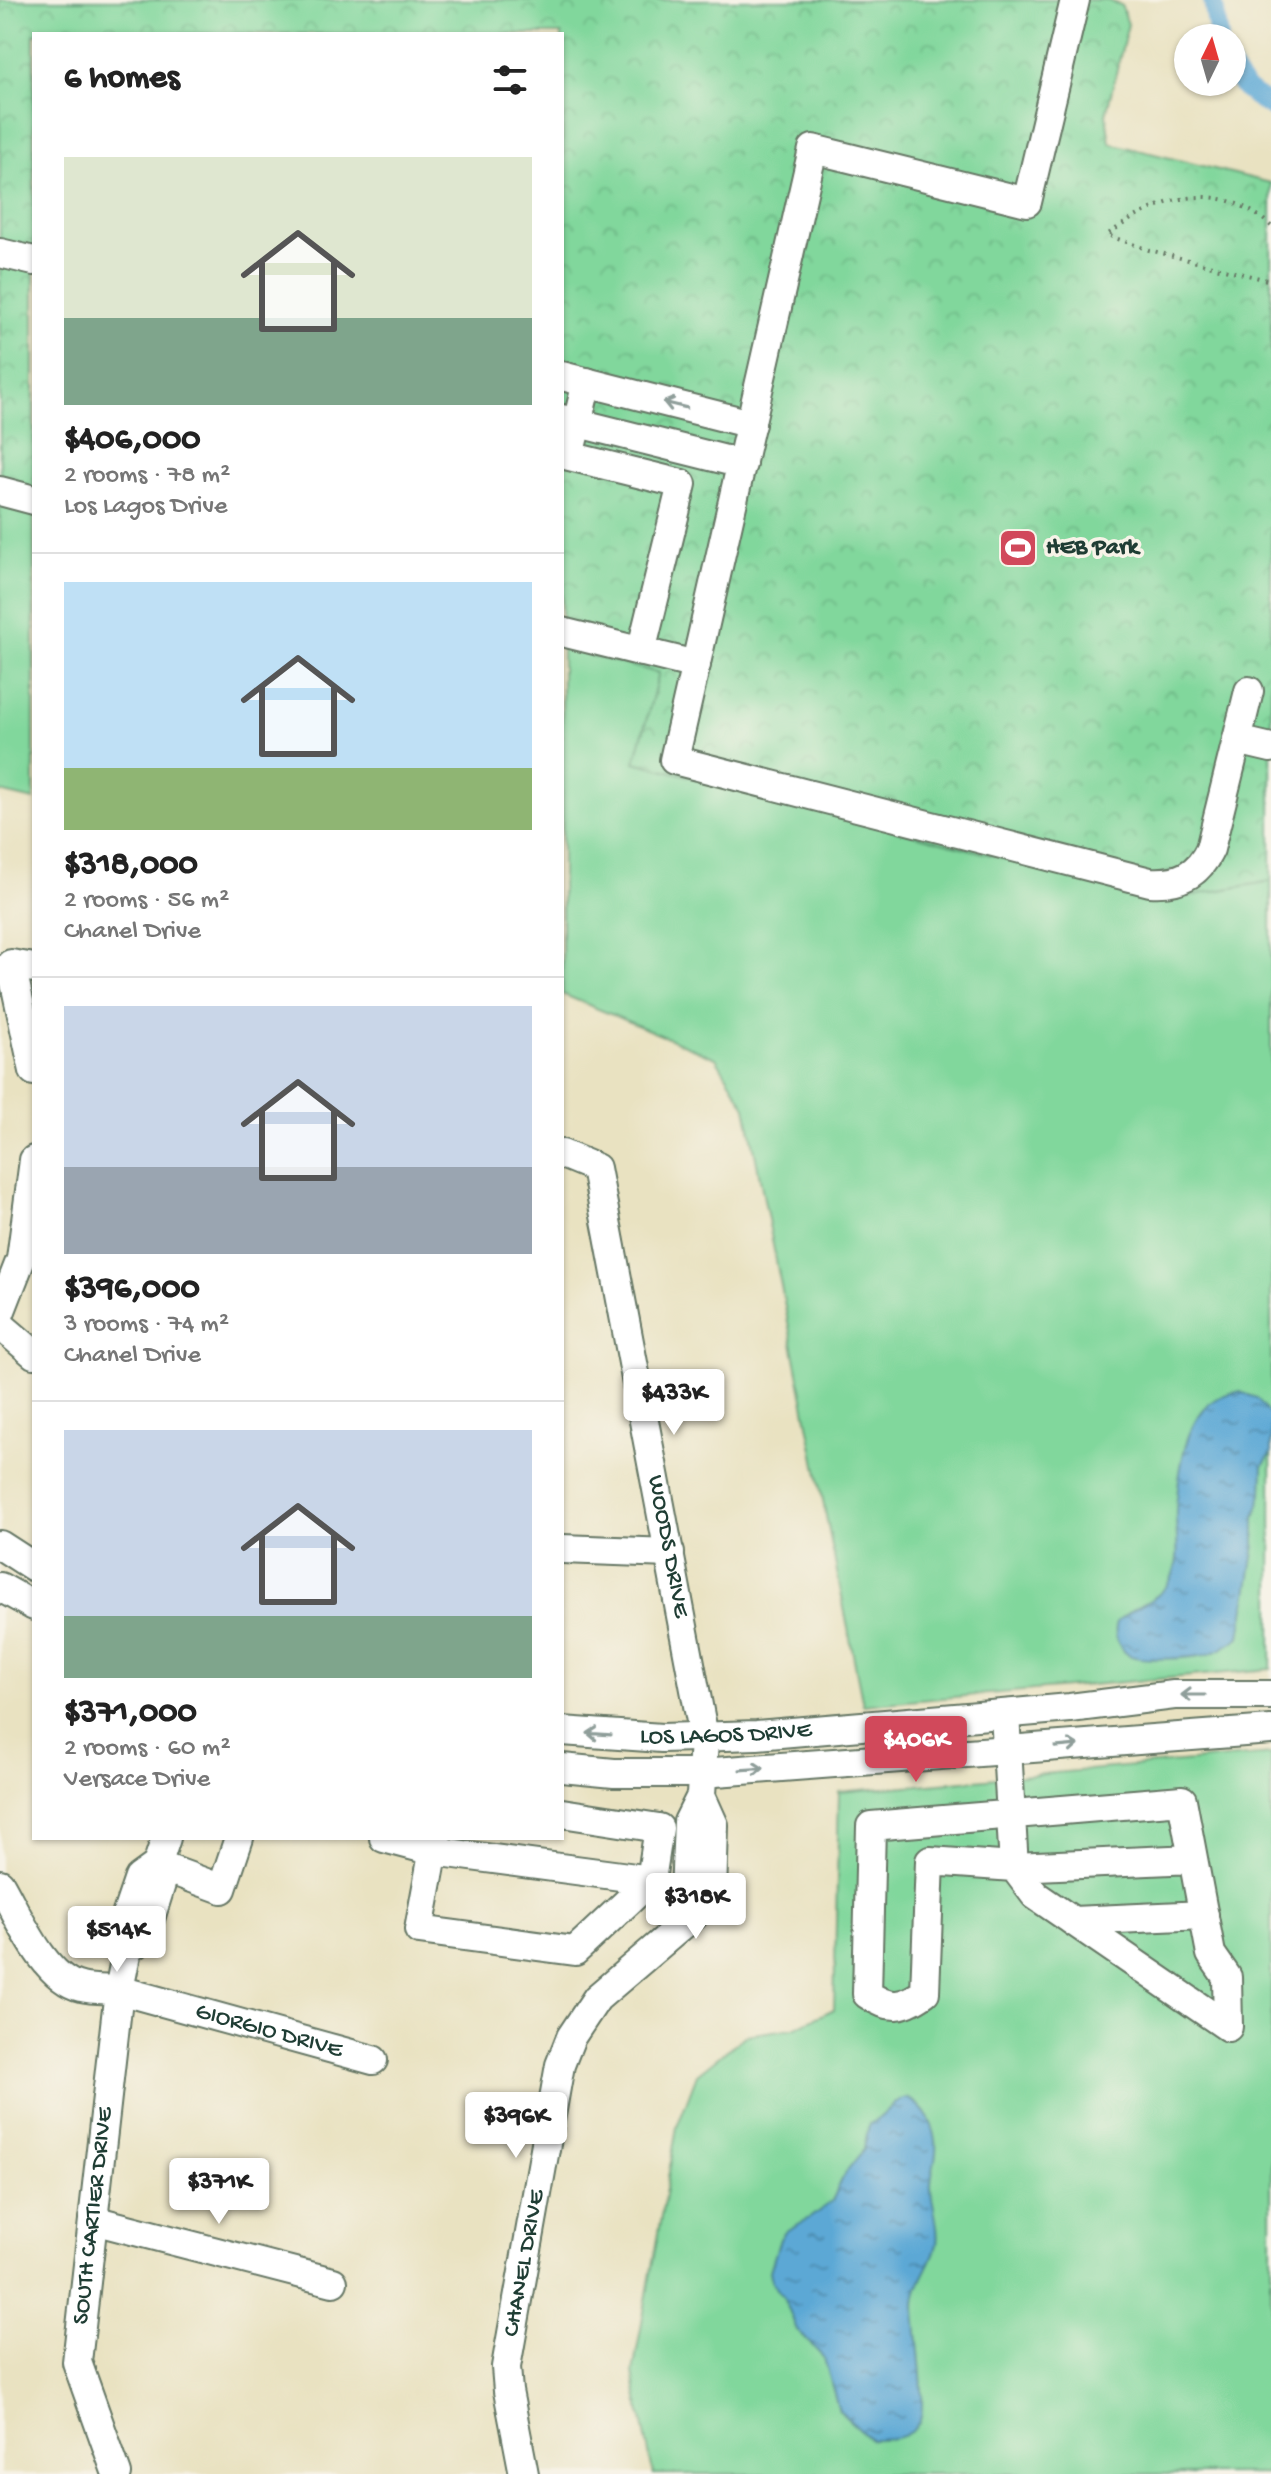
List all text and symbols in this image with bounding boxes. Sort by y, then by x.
north arrow [1174,24,1246,96]
map controls [1174,24,1246,96]
icon: filters [488,58,532,102]
text: 6 homes [64,60,179,100]
icon: home [226,209,370,353]
one-way arrow [663,396,688,411]
text: $406,000 [64,421,201,461]
text: 2 rooms · 78 m² [64,461,230,492]
text: Los Lagos Drive [64,492,227,523]
sports icon: HEB Park [997,527,1039,569]
place label: HEB Park [1046,534,1142,563]
icon: home [226,634,370,778]
text: $318,000 [64,846,198,886]
text: 2 rooms · 56 m² [64,886,229,917]
text: Chanel Drive [64,917,201,948]
icon: home [226,1058,370,1202]
text: $396,000 [64,1270,200,1310]
text: 3 rooms · 74 m² [64,1310,229,1341]
text: Chanel Drive [64,1341,201,1372]
pin: $433K [618,1369,730,1437]
text: $433K [641,1379,707,1410]
street label: WOODS DRIVE [640,1473,696,1621]
icon: home [226,1482,370,1626]
one-way arrow [1180,1687,1207,1703]
text: $371,000 [64,1694,197,1734]
street label: LOS LAGOS DRIVE [639,1716,814,1753]
pin: $406K [860,1716,972,1784]
one-way arrow [586,1726,613,1741]
text: $406K [883,1726,949,1757]
text: 2 rooms · 60 m² [64,1734,230,1765]
one-way arrow [1053,1738,1080,1753]
one-way arrow [738,1761,765,1776]
text: Versace Drive [64,1765,210,1796]
pin: $318K [640,1873,752,1941]
text: $318K [664,1883,728,1914]
pin: $514K [61,1906,173,1974]
text: $514K [86,1916,148,1947]
street label: GIORGIO DRIVE [192,1997,347,2066]
pin: $396K [460,2092,572,2160]
text: $396K [483,2102,549,2133]
street label: SOUTH CARTIER DRIVE [67,2105,120,2326]
pin: $371K [163,2158,275,2226]
text: $371K [187,2168,251,2199]
street label: CHANEL DRIVE [497,2187,552,2339]

